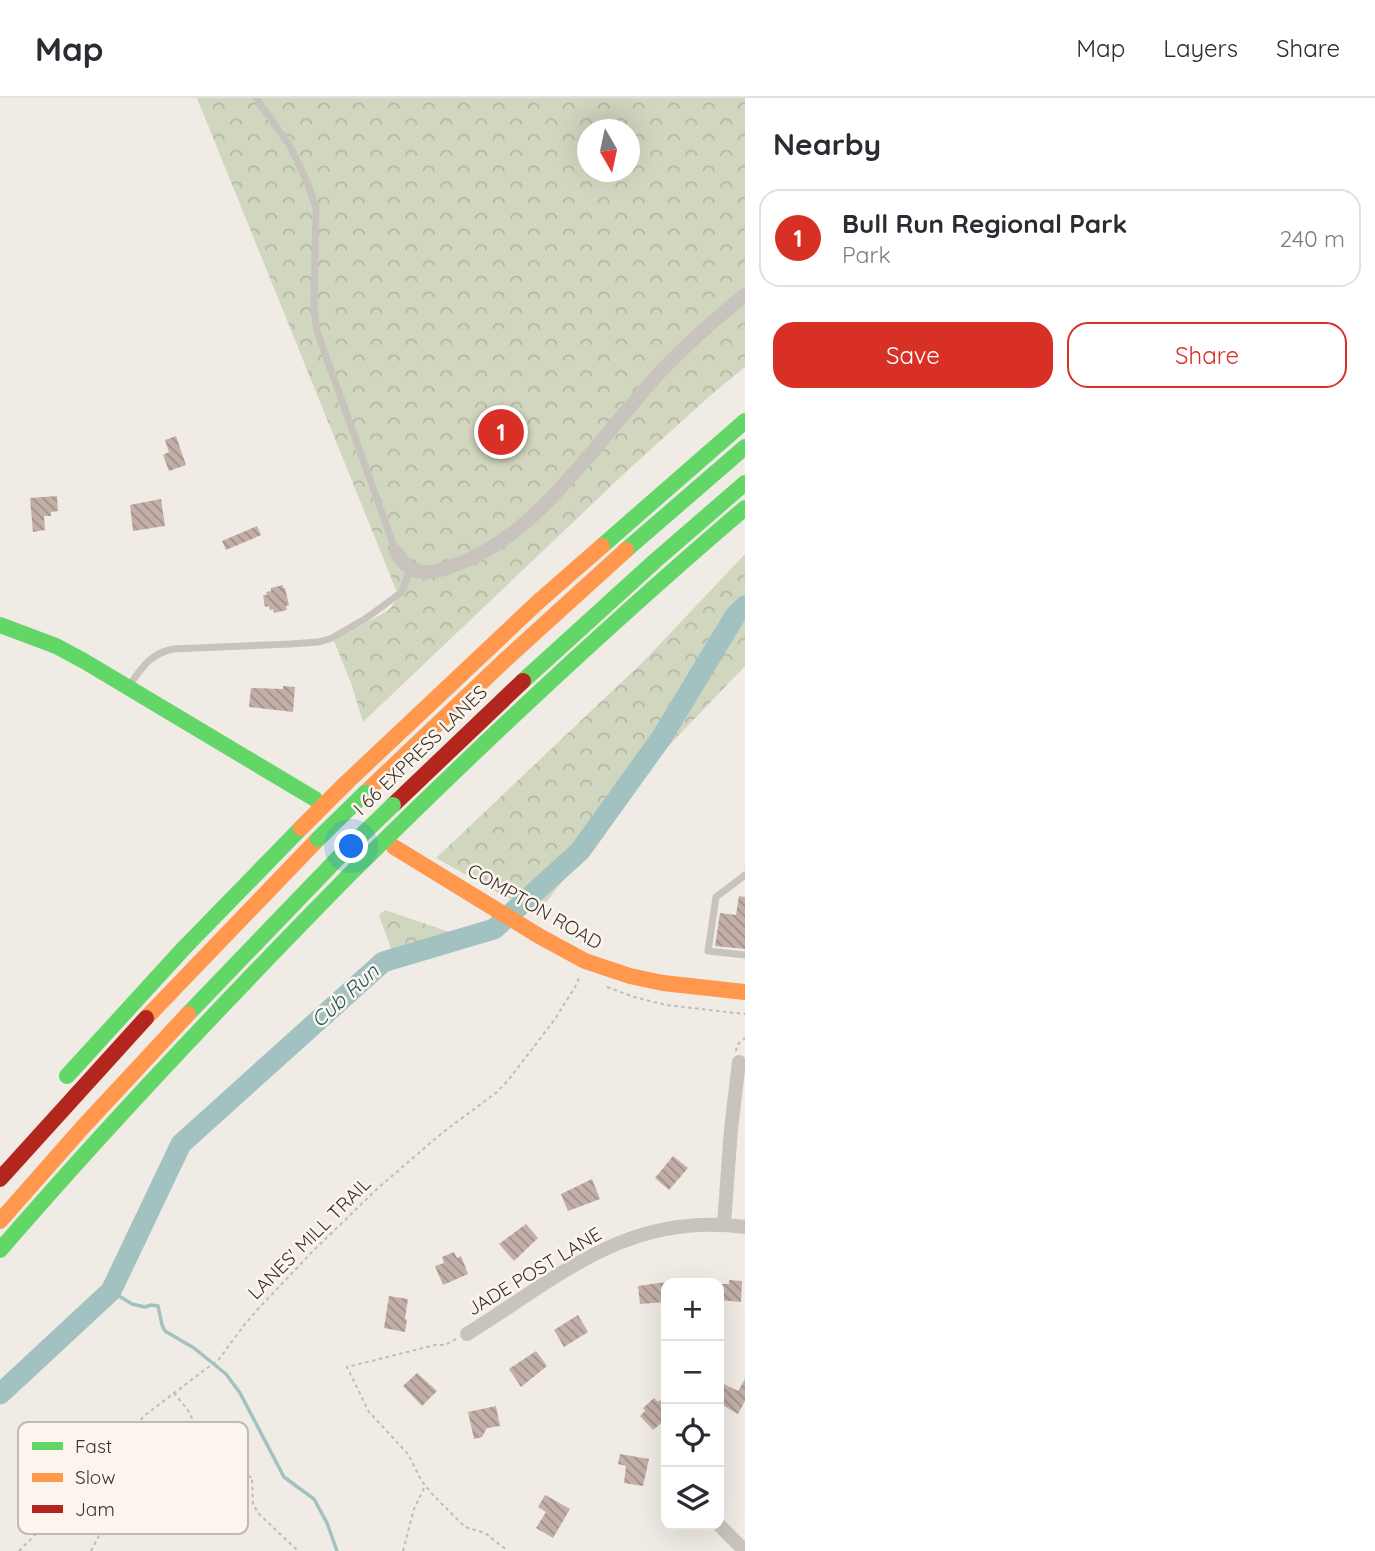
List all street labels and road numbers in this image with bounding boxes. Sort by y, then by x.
street label: I 66 EXPRESS LANES [348,680,492,820]
street label: COMPTON ROAD [463,858,607,954]
street label: LANES' MILL TRAIL [243,1172,375,1304]
street label: JADE POST LANE [462,1221,606,1321]

